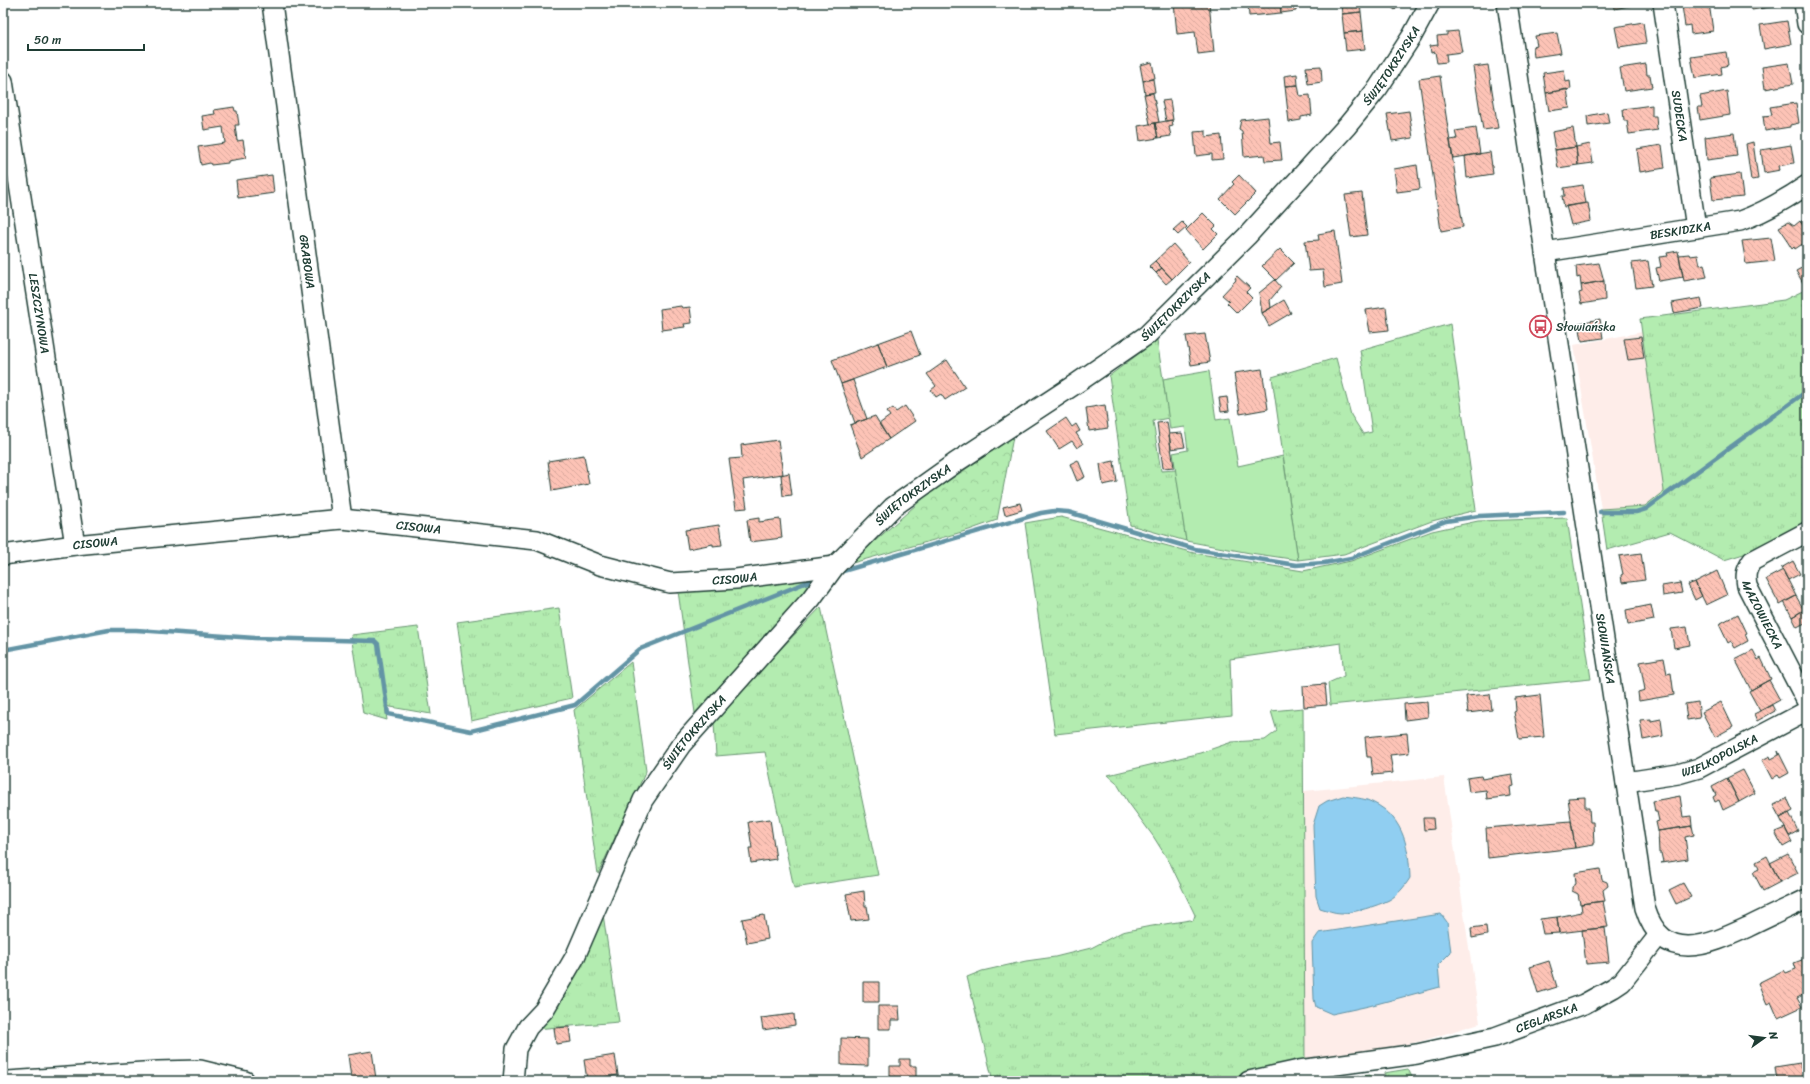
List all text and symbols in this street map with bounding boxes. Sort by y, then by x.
street label: ŚWIĘTOKRZYSKA [1357,22,1426,111]
scale bar [28,26,144,52]
text: 50 m [34,29,61,51]
street label: SUDECKA [1665,89,1694,143]
street label: BESKIDZKA [1648,215,1712,246]
street label: GRABOWA [293,233,322,290]
street label: ŚWIĘTOKRZYSKA [1136,266,1216,347]
street label: LESZCZYNOWA [22,271,56,355]
bus stop icon: Słowiańska [1528,314,1554,340]
place label: Słowiańska [1556,316,1616,338]
street label: ŚWIĘTOKRZYSKA [869,458,956,531]
street label: CISOWA [395,514,442,541]
street label: CISOWA [72,530,119,556]
street label: CISOWA [712,565,759,591]
street label: MAZOWIECKA [1735,579,1789,653]
street label: SŁOWIAŃSKA [1589,611,1622,686]
street label: ŚWIĘTOKRZYSKA [656,690,732,774]
street label: WIELKOPOLSKA [1679,728,1762,784]
street label: CEGLARSKA [1512,996,1581,1040]
north arrow [1744,1018,1784,1058]
text: N [1763,1029,1783,1042]

